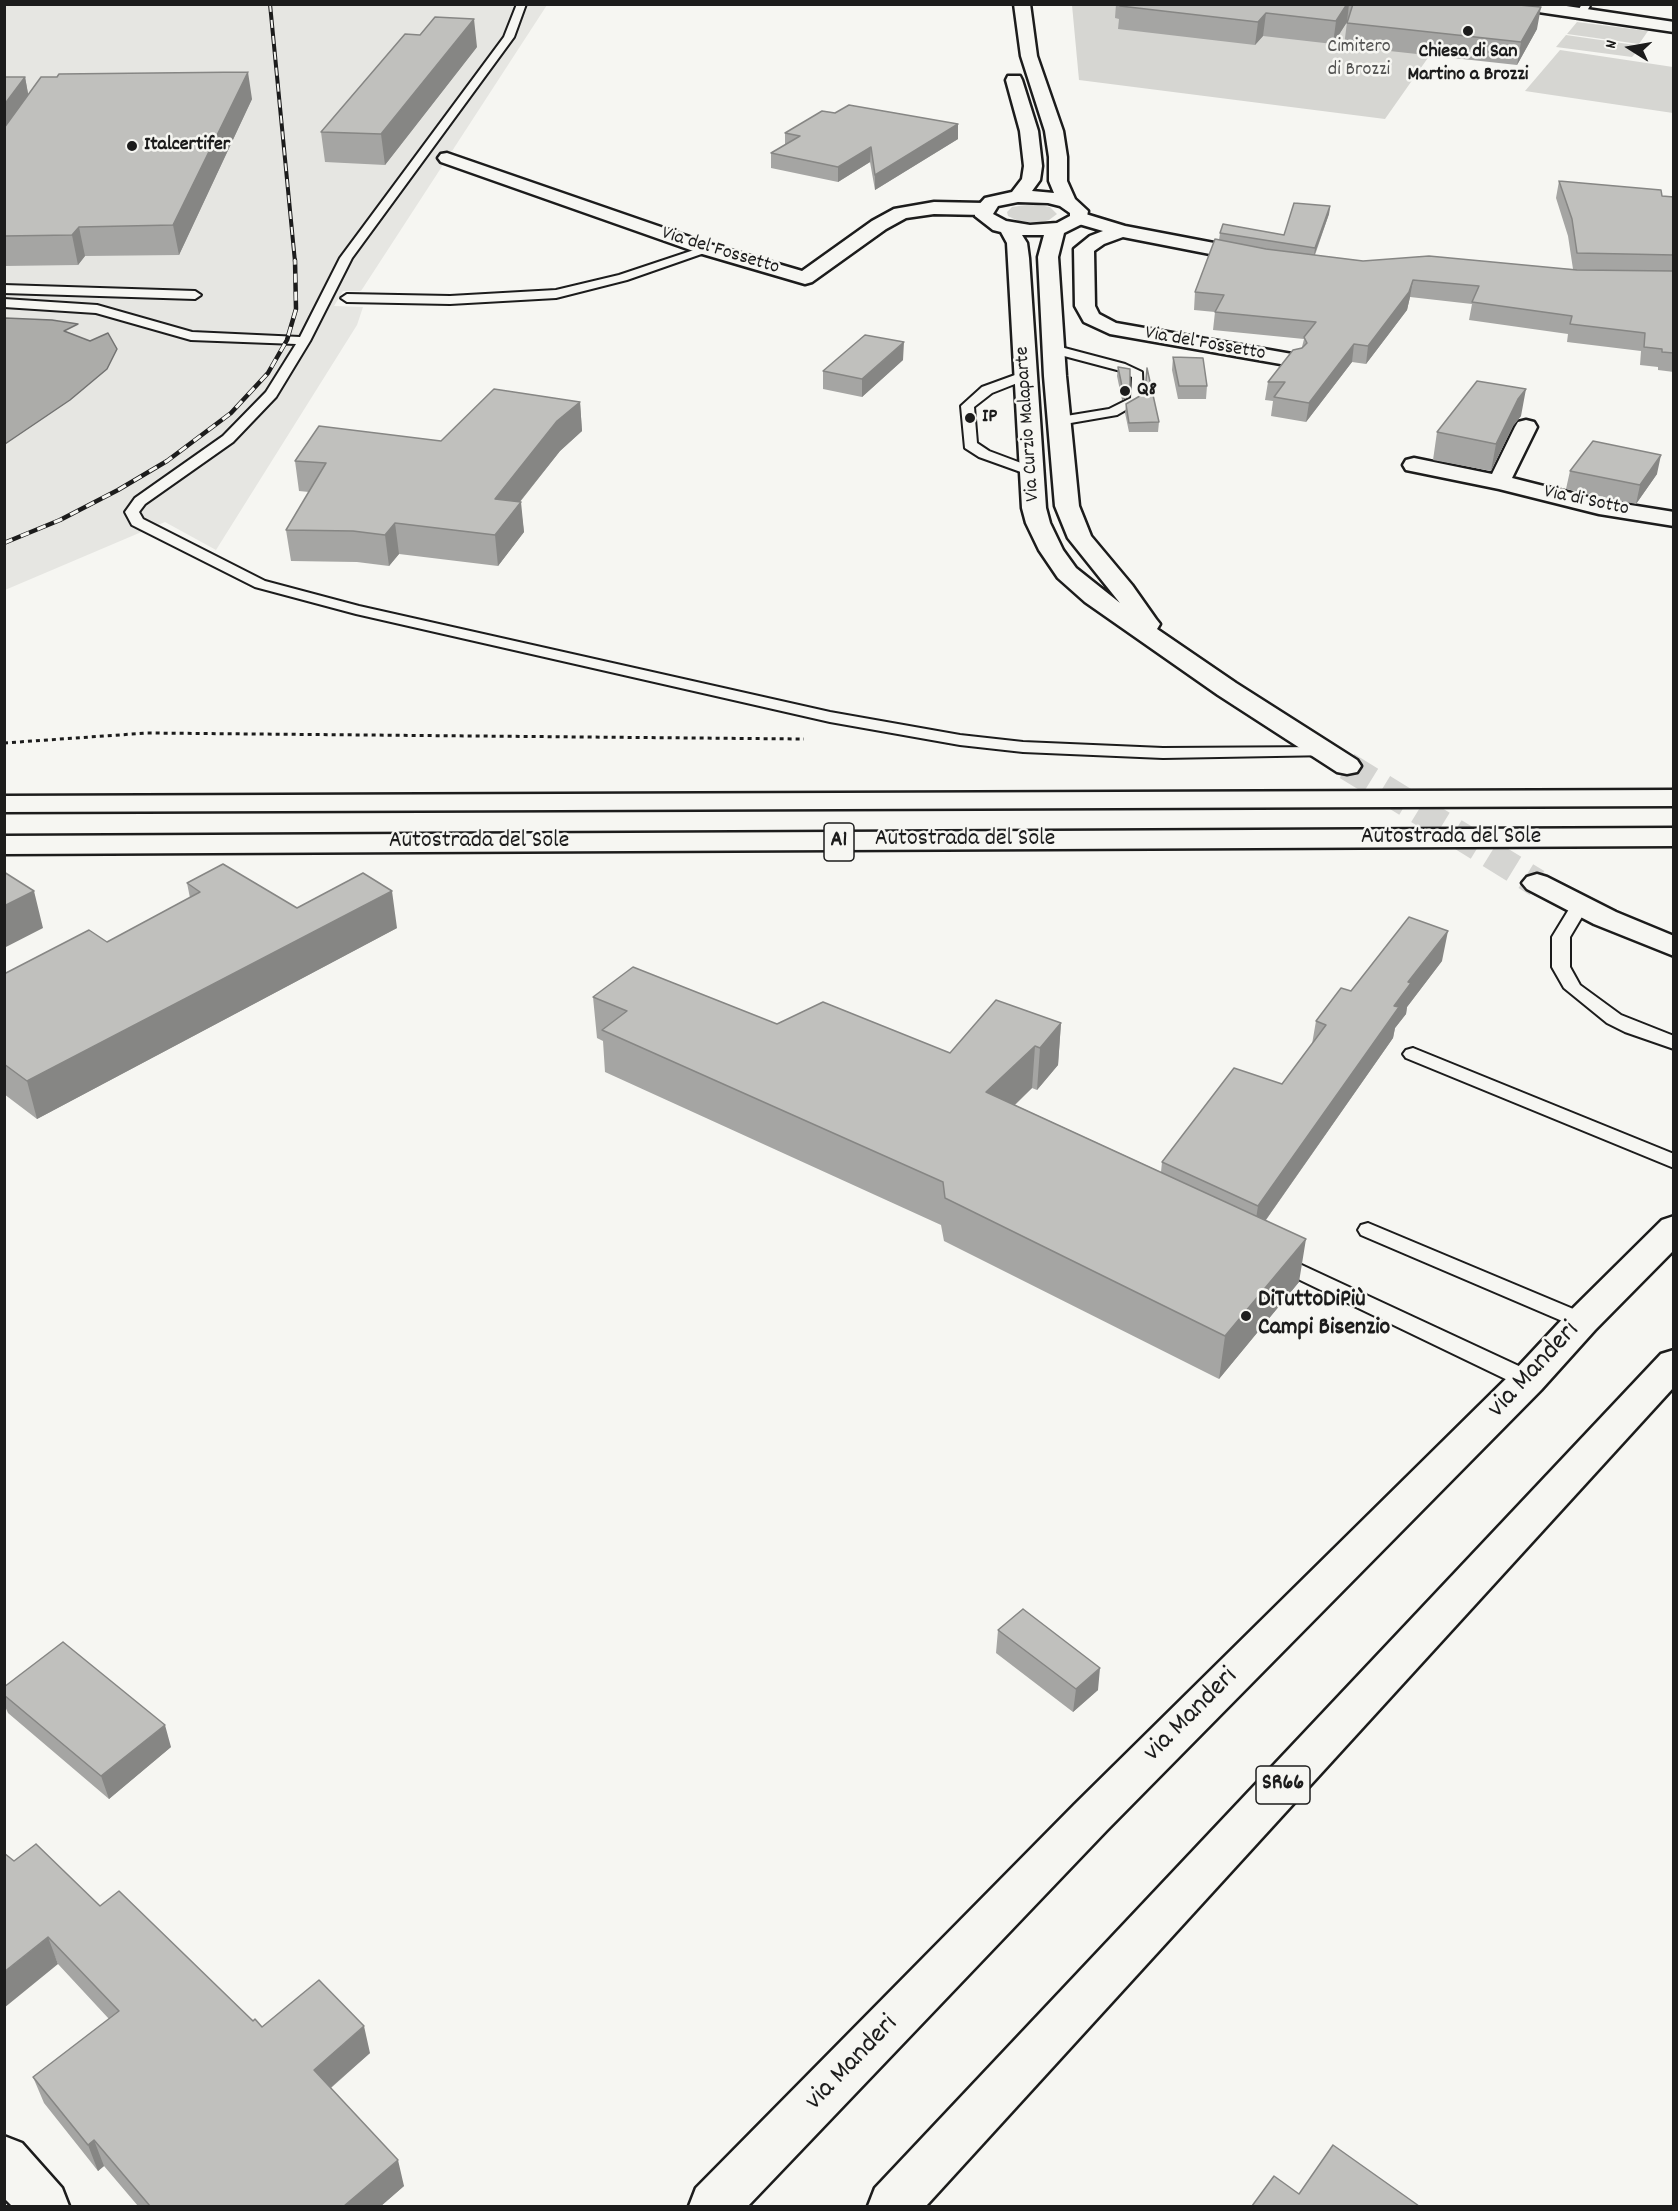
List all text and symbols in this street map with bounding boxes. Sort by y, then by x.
north arrow [1600,18,1660,78]
marker: Chiesa di San Martino a Brozzi [1461,24,1475,38]
park label: Cimitero di Brozzi [1327,36,1391,83]
text: N [1600,38,1624,51]
place label: Chiesa di San Martino a Brozzi [1408,41,1528,88]
place label: Italcertifer [144,134,230,158]
marker: Italcertifer [125,139,139,153]
street label: Via del Fossetto [658,223,782,281]
street label: Via del Fossetto [1143,323,1267,367]
street label: Via Curzio Malaparte [1012,346,1046,502]
place label: Q8 [1137,379,1157,403]
marker: Q8 [1118,384,1132,398]
place label: IP [982,406,997,430]
marker: IP [963,411,977,425]
street label: Via di Sotto [1541,481,1631,523]
road number: A1 [824,823,854,861]
street label: Autostrada del Sole [1361,825,1541,853]
street label: Autostrada del Sole [875,827,1055,855]
street label: Autostrada del Sole [389,829,569,857]
place label: DiTuttoDiPiù Campi Bisenzio [1258,1288,1390,1344]
marker: DiTuttoDiPiù Campi Bisenzio [1239,1309,1253,1323]
street label: via Manderi [1482,1316,1588,1426]
street label: via Manderi [1138,1662,1246,1770]
road number: SR66 [1256,1766,1310,1804]
street label: via Manderi [799,2009,907,2119]

